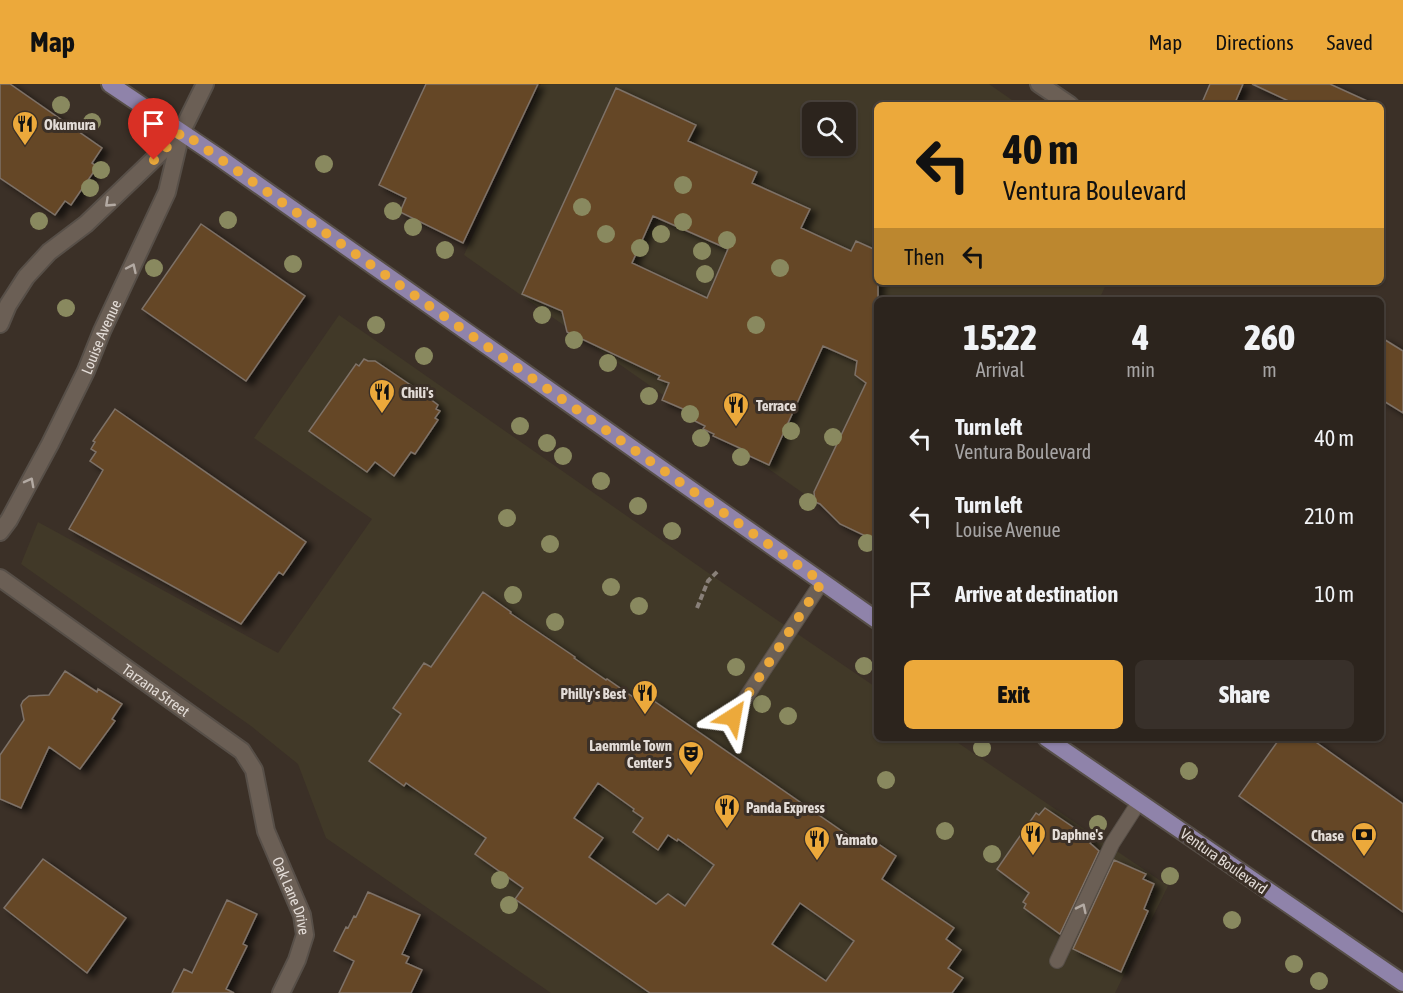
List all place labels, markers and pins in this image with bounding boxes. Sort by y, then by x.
pin [128,98,179,160]
restaurant icon: Okumura [10,109,40,147]
place label: Okumura [44,116,96,133]
restaurant icon: Chili's [367,377,397,415]
place label: Chili's [401,384,434,401]
restaurant icon: Terrace [721,390,751,428]
place label: Terrace [756,397,797,414]
restaurant icon: Philly's Best [630,678,660,716]
place label: Philly's Best [561,685,627,702]
place label: Laemmle Town Center 5 [589,737,672,771]
theatre icon: Laemmle Town Center 5 [676,739,706,777]
restaurant icon: Panda Express [712,792,742,830]
place label: Panda Express [746,799,826,816]
restaurant icon: Daphne's [1018,819,1048,857]
bank icon: Chase [1349,820,1379,858]
restaurant icon: Yamato [802,824,832,862]
place label: Daphne's [1052,826,1104,843]
place label: Chase [1311,827,1344,844]
place label: Yamato [835,831,878,848]

